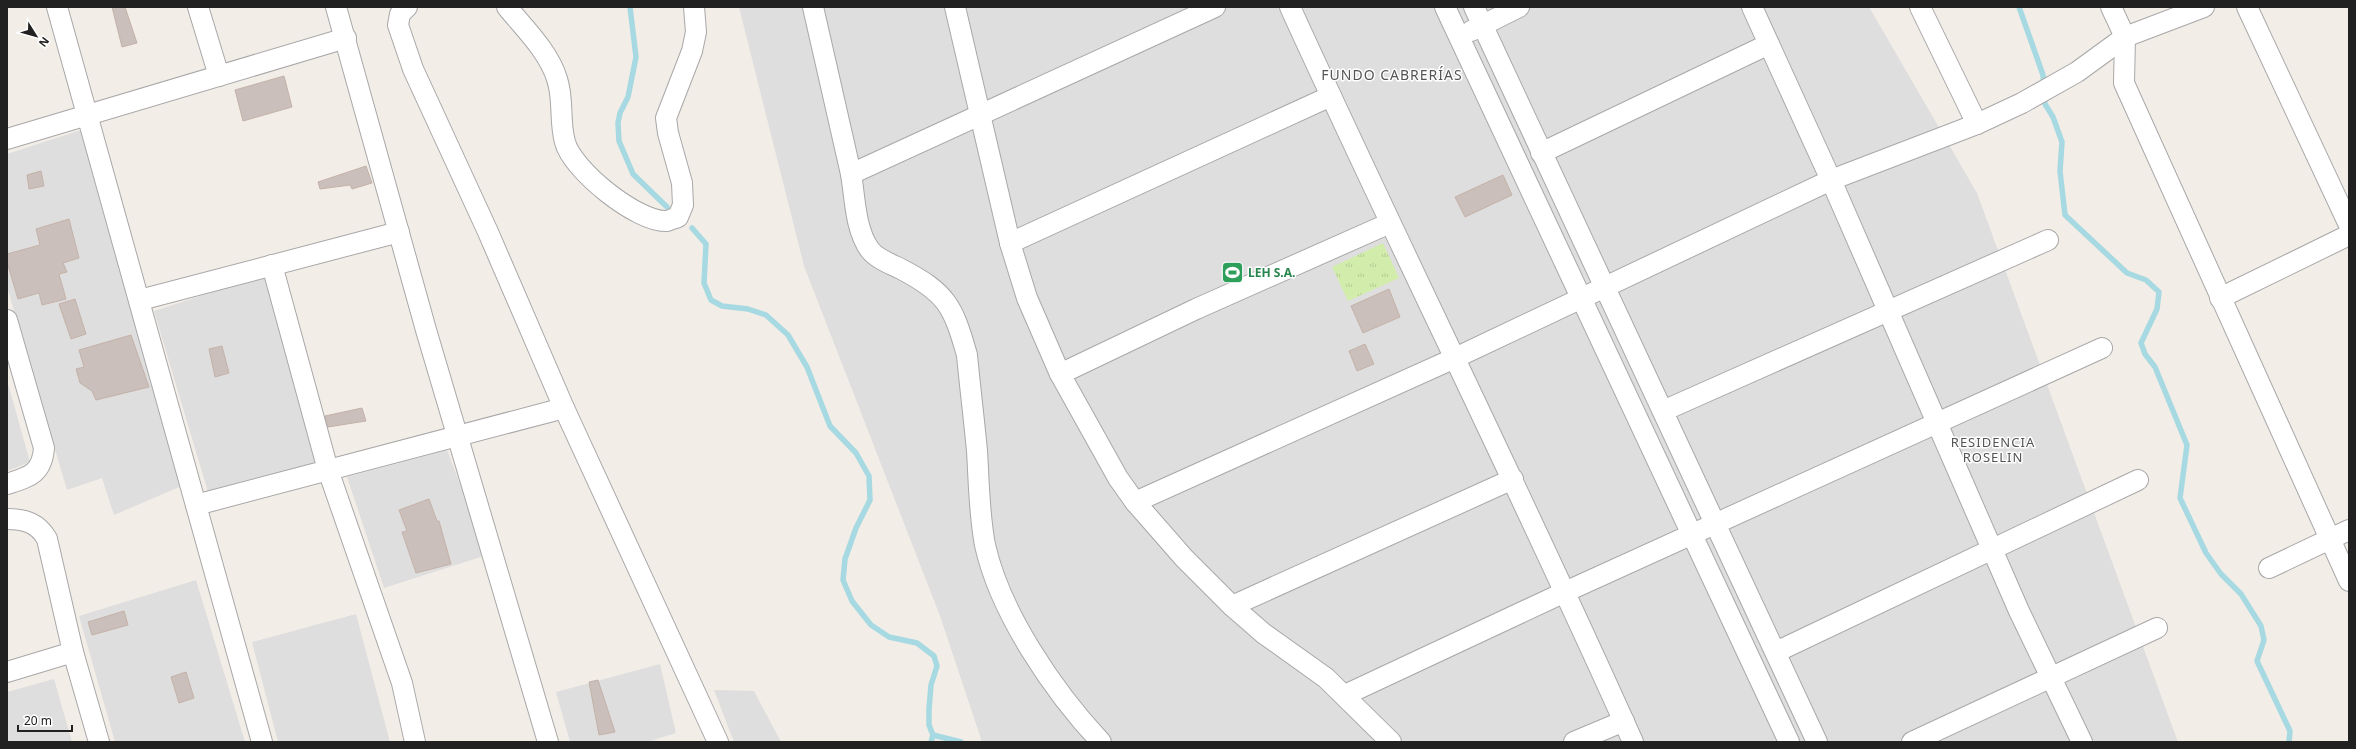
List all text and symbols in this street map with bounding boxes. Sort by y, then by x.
north arrow [16,16,56,56]
text: N [36,34,53,50]
district label: FUNDO CABRERÍAS [1321,65,1463,84]
sports icon: LEH S.A. [1220,259,1246,285]
place label: LEH S.A. [1248,264,1295,281]
district label: RESIDENCIA ROSELIN [1951,433,2035,466]
scale bar [18,707,72,733]
text: 20 m [24,712,52,729]

